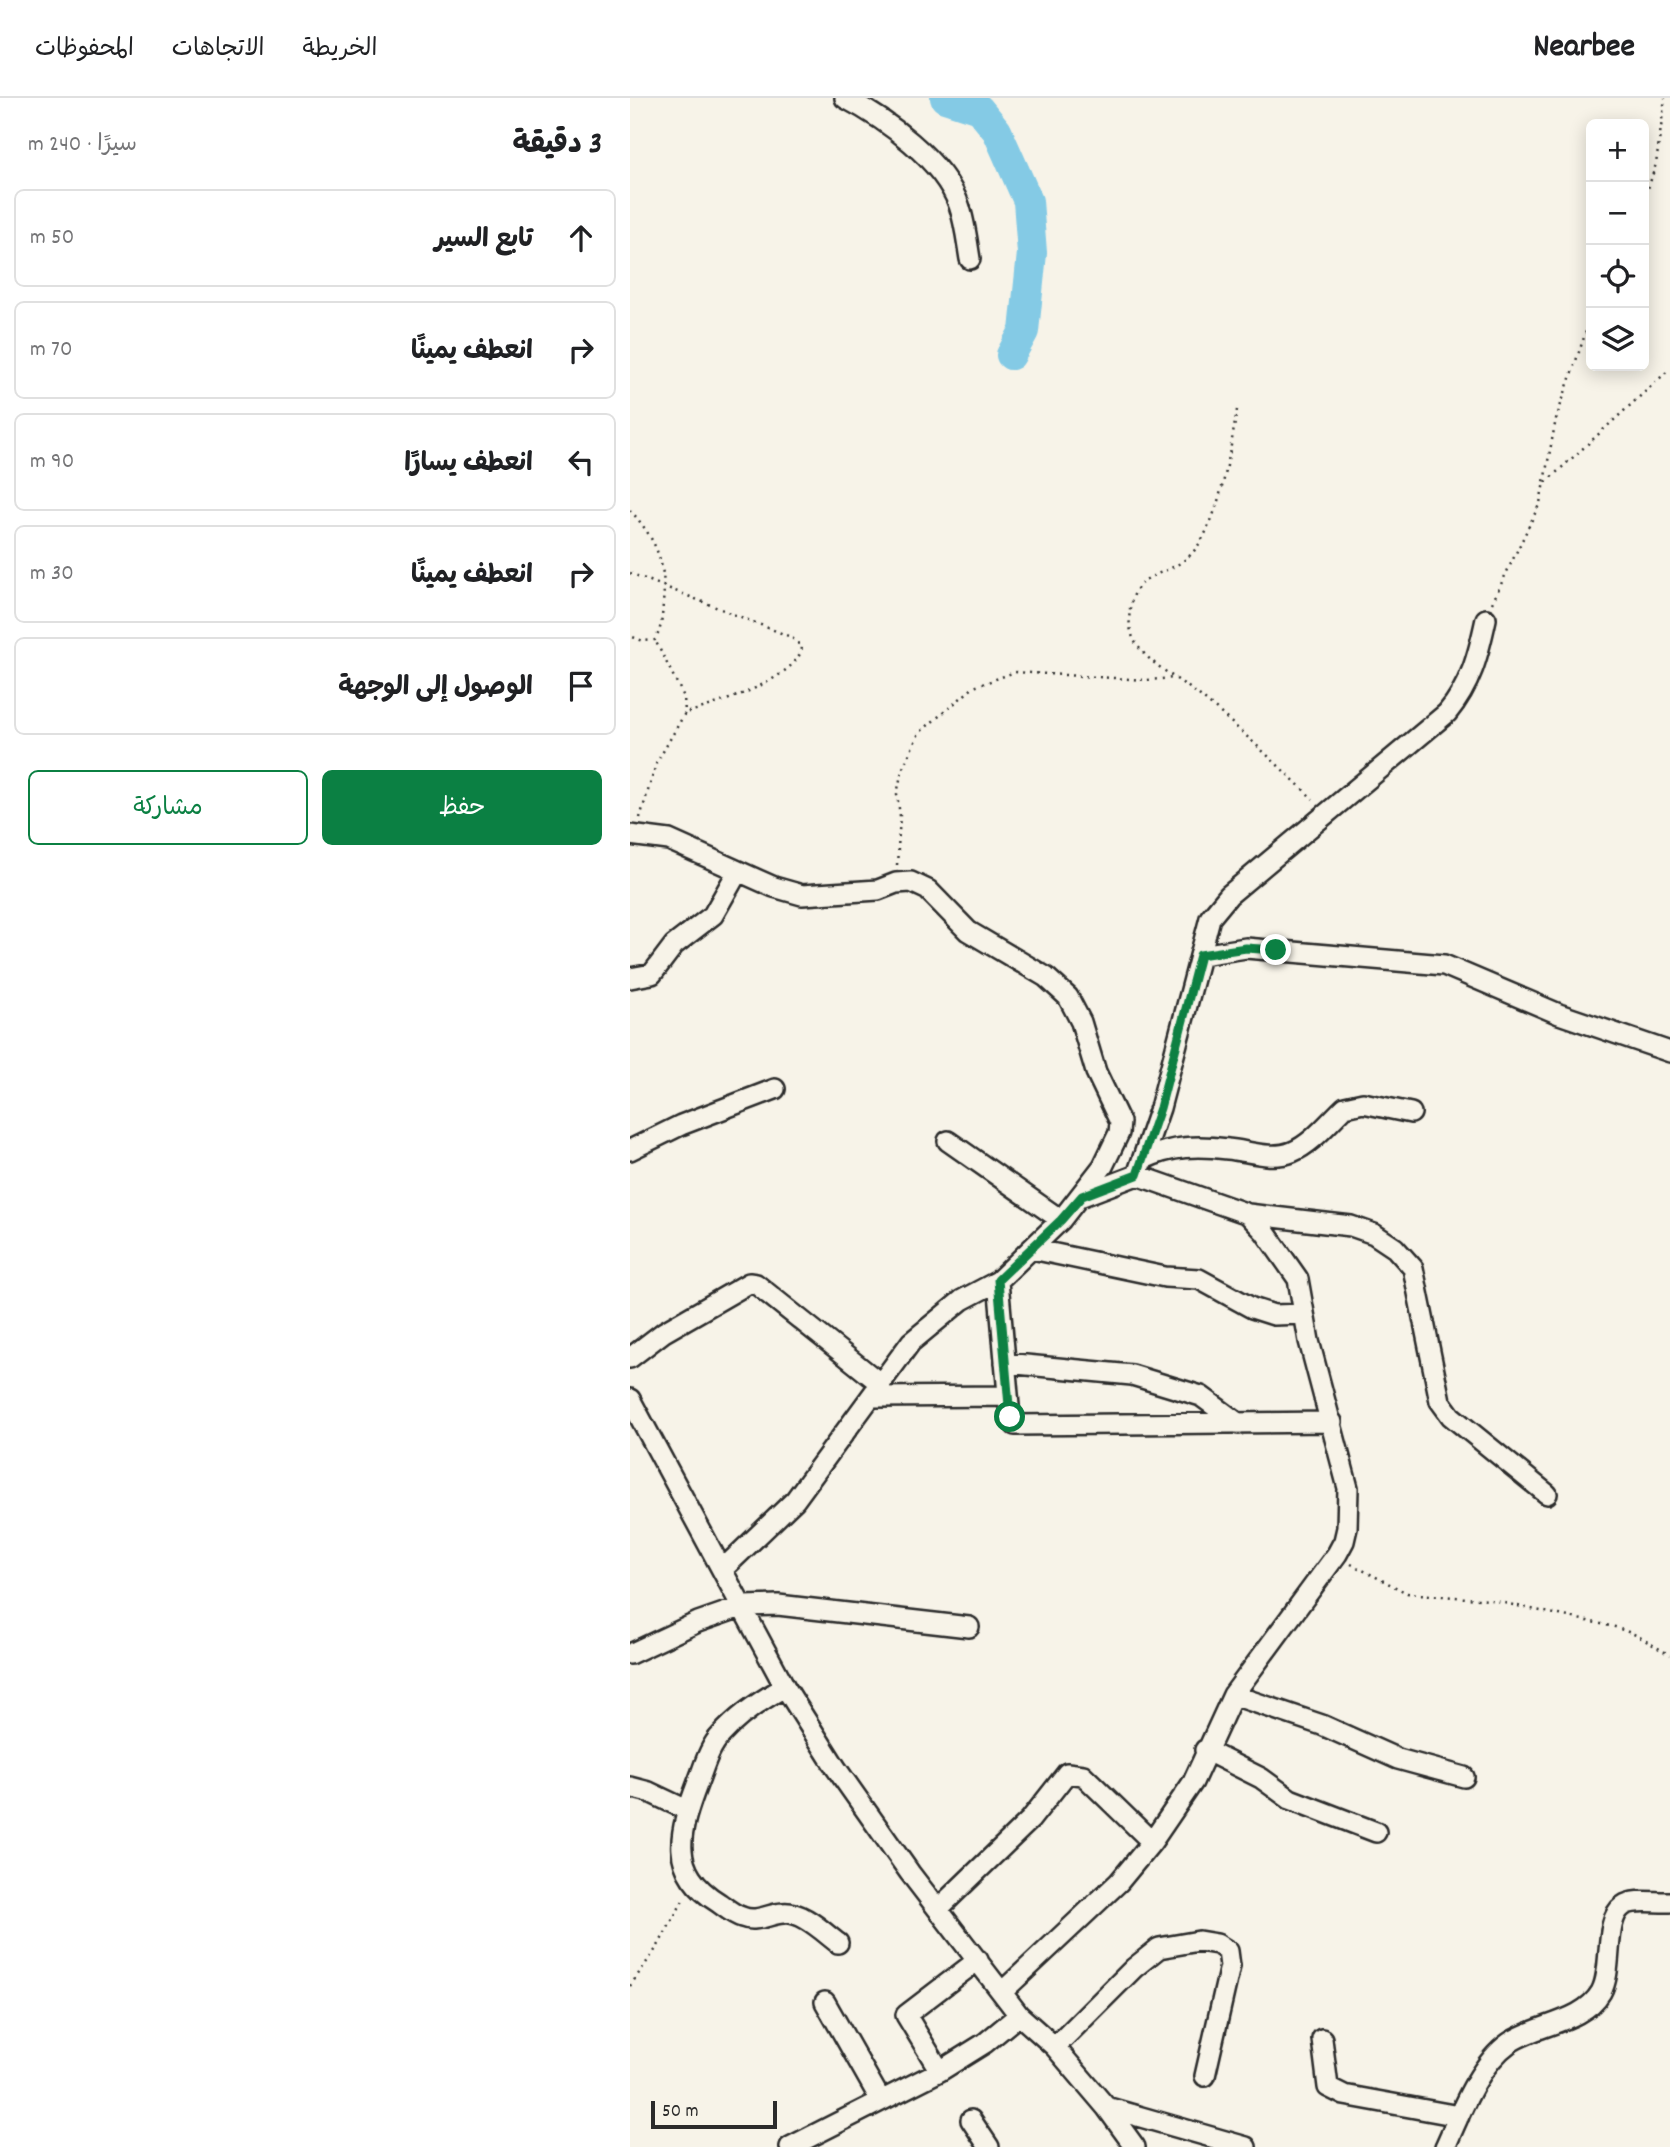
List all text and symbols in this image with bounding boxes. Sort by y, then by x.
text: Nearbee [1533,25,1635,72]
text: المحفوظات [35,33,134,67]
text: الاتجاهات [172,33,265,67]
text: الخريطة [303,33,377,67]
map controls [1586,119,1649,371]
button: + [1586,119,1649,182]
text: 3 دقيقة [513,125,602,168]
text: سيرًا · 240 m [28,129,137,162]
button: − [1586,182,1649,245]
icon: ahead [562,219,600,257]
text: 50 m [30,222,74,255]
text: تابع السير [434,222,533,259]
button: locate [1586,245,1649,308]
button: layers [1586,308,1649,371]
icon: right [562,331,600,369]
text: 70 m [30,334,72,367]
text: انعطف يمينًا [411,334,533,371]
icon: left [562,443,600,481]
text: 90 m [30,446,74,479]
text: انعطف يسارًا [404,446,533,483]
icon: right [562,555,600,593]
text: 30 m [30,558,74,591]
text: انعطف يمينًا [411,558,533,595]
icon: arrive [562,667,600,705]
text: الوصول إلى الوجهة [338,670,533,707]
button: مشاركة [28,770,308,845]
button: حفظ [322,770,602,845]
route end [1260,934,1291,965]
route start [994,1401,1025,1432]
scale bar [651,2098,777,2130]
text: 50 m [662,2099,699,2126]

